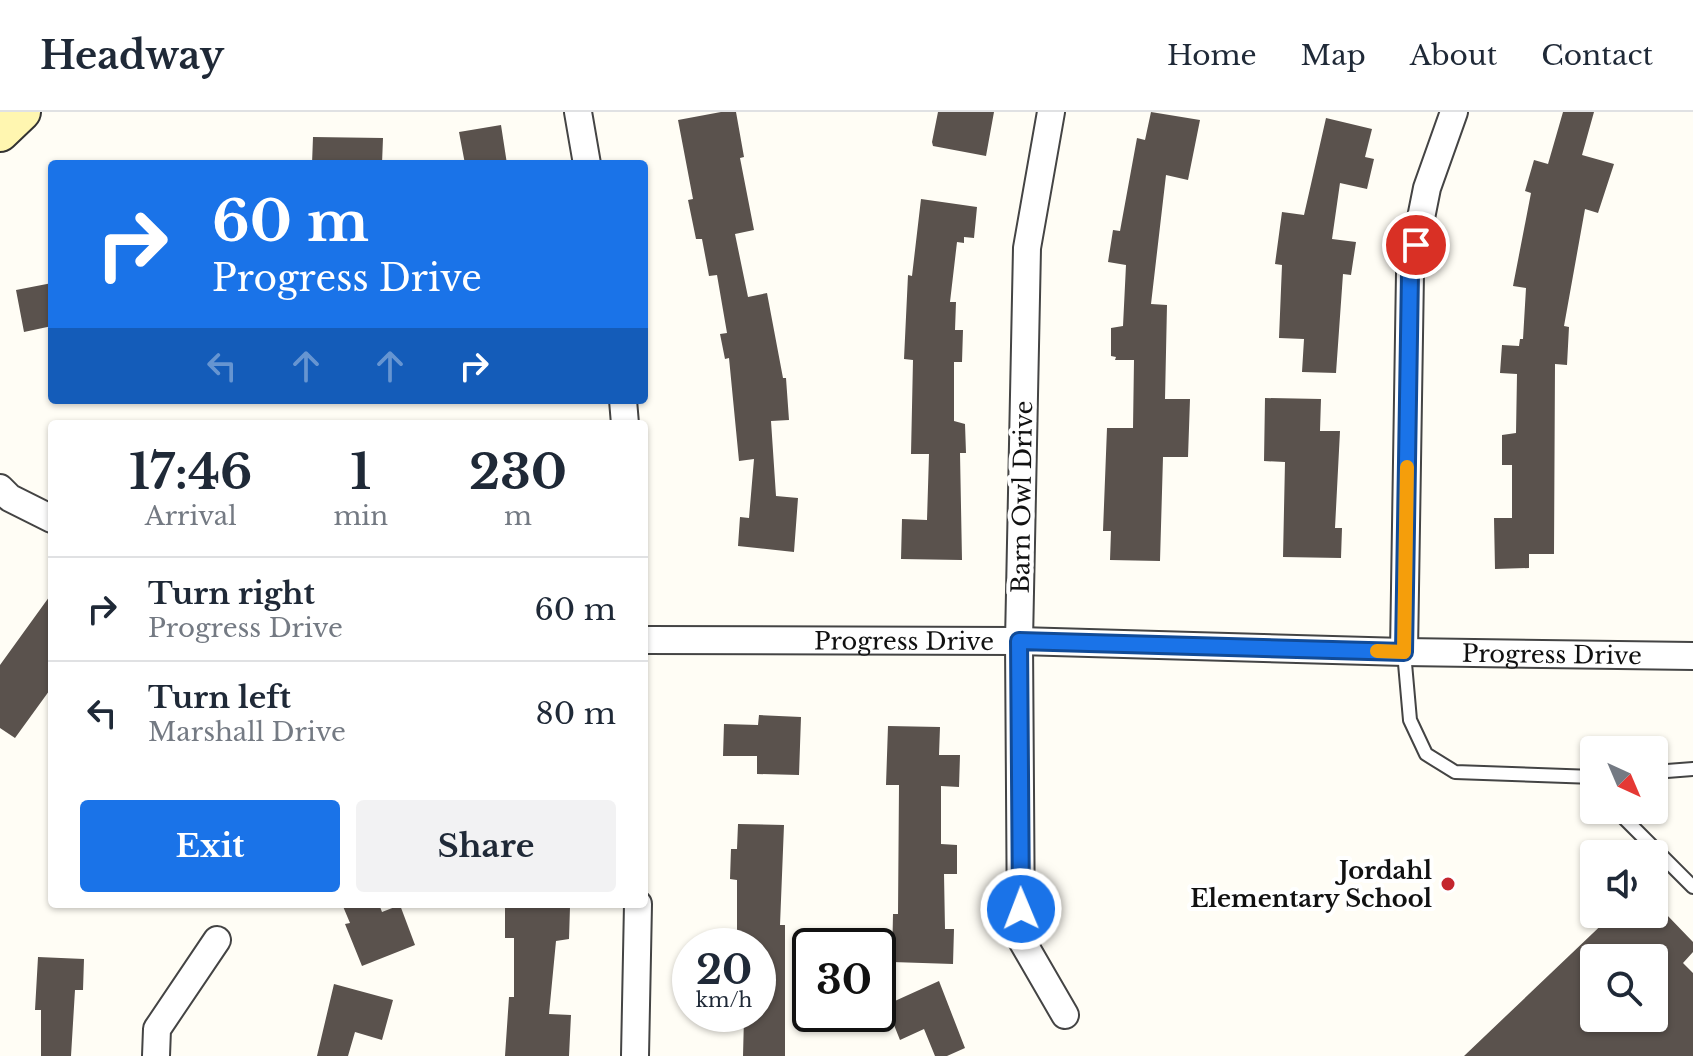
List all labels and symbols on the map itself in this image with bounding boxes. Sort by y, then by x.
pin [1382,211,1450,279]
street label: Barn Owl Drive [1006,400,1038,594]
street label: Progress Drive [814,626,994,655]
street label: Progress Drive [1462,638,1642,670]
north arrow [1580,736,1668,824]
place label: Jordahl Elementary School [1190,856,1432,913]
position arrow [979,867,1063,951]
marker: Jordahl Elementary School [1439,875,1457,893]
speed limit sign: 30 [792,928,896,1032]

